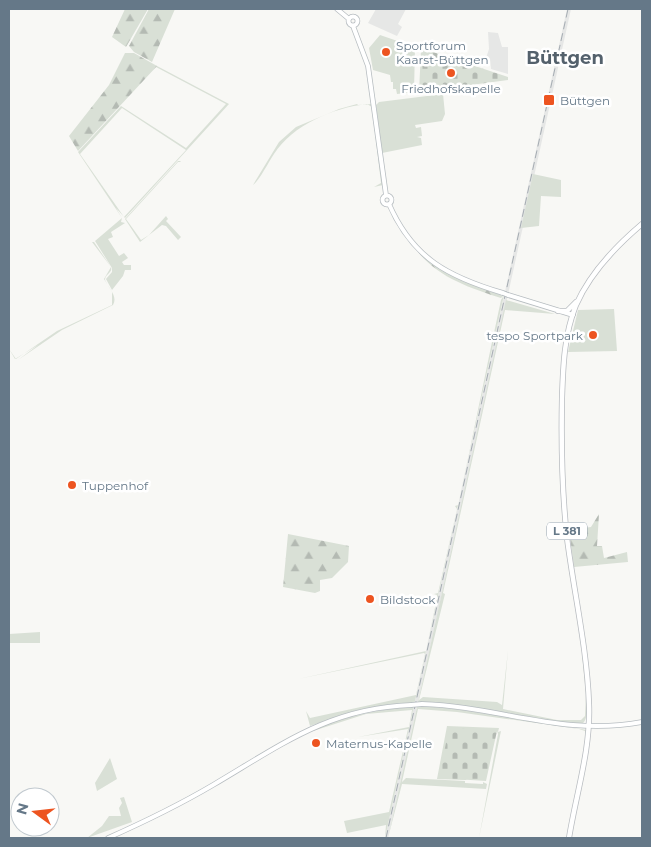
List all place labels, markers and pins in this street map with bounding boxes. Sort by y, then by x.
place label: Sportforum Kaarst-Büttgen [396,38,489,67]
marker: Sportforum Kaarst-Büttgen [380,46,392,58]
marker: Friedhofskapelle [445,67,457,79]
place label: Friedhofskapelle [401,81,501,96]
marker: Büttgen [542,93,556,107]
place label: Büttgen [560,93,610,108]
place label: tespo Sportpark [486,328,584,343]
marker: tespo Sportpark [587,329,599,341]
place label: Tuppenhof [82,478,149,493]
marker: Tuppenhof [66,479,78,491]
place label: Bildstock [380,592,436,607]
marker: Bildstock [364,593,376,605]
place label: Maternus-Kapelle [326,736,432,751]
marker: Maternus-Kapelle [310,737,322,749]

